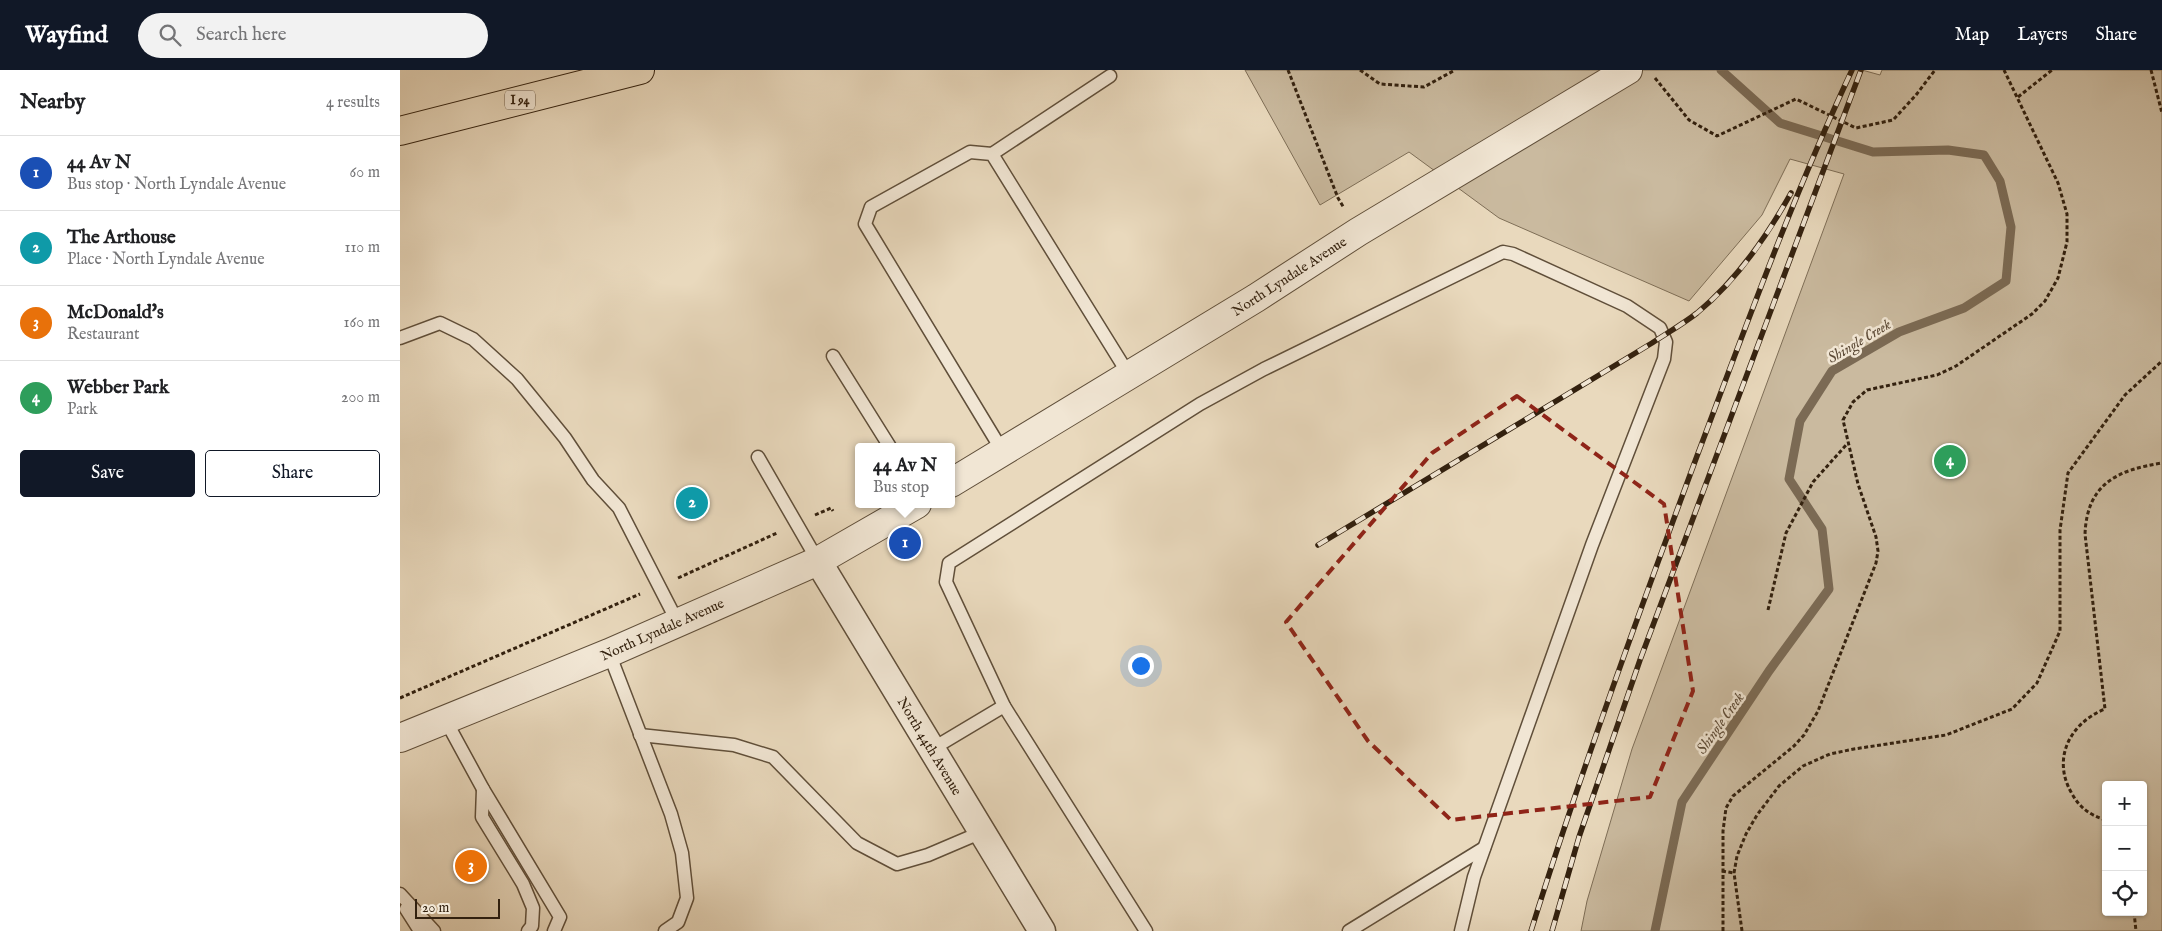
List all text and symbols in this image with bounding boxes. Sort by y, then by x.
search box [138,13,488,58]
text: Wayfind [25,20,108,51]
icon: search [156,21,184,49]
text: Search here [196,23,286,47]
text: Map [1955,24,1989,47]
text: Layers [2017,24,2068,47]
text: Share [2096,24,2137,47]
text: Nearby [20,89,85,116]
road number: I 94 [505,90,535,110]
text: 4 results [326,93,380,113]
text: 44 Av N [67,151,131,175]
text: 1 [33,163,39,183]
text: 60 m [350,163,380,183]
text: Bus stop · North Lyndale Avenue [67,175,286,195]
text: The Arthouse [67,226,176,250]
street label: North Lyndale Avenue [1229,233,1351,321]
text: 2 [32,238,40,258]
text: 110 m [344,238,380,258]
text: Place · North Lyndale Avenue [67,250,265,270]
text: McDonald's [67,301,164,325]
text: 3 [33,313,39,333]
text: 160 m [344,313,380,333]
water label: Shingle Creek [1824,315,1895,369]
text: Restaurant [67,325,140,345]
text: Webber Park [67,376,169,400]
text: 4 [32,388,40,408]
text: 200 m [341,388,380,408]
text: Park [67,400,97,420]
pin: 4 [1934,442,1966,480]
popup [855,443,955,508]
button: Save [20,450,195,497]
button: Share [205,450,380,497]
text: 44 Av N [873,454,937,478]
text: Bus stop [873,478,929,498]
pin: 2 [676,484,708,522]
pin: 1 [889,524,921,562]
street label: North Lyndale Avenue [598,594,727,665]
your location [1128,653,1154,679]
water label: Shingle Creek [1692,689,1749,758]
street label: North 44th Avenue [893,694,966,799]
map controls [2102,781,2147,916]
button: + [2102,781,2147,826]
button: − [2102,826,2147,871]
pin: 3 [455,847,487,885]
button: locate [2102,871,2147,916]
scale bar [415,896,500,919]
text: 20 m [422,899,449,917]

